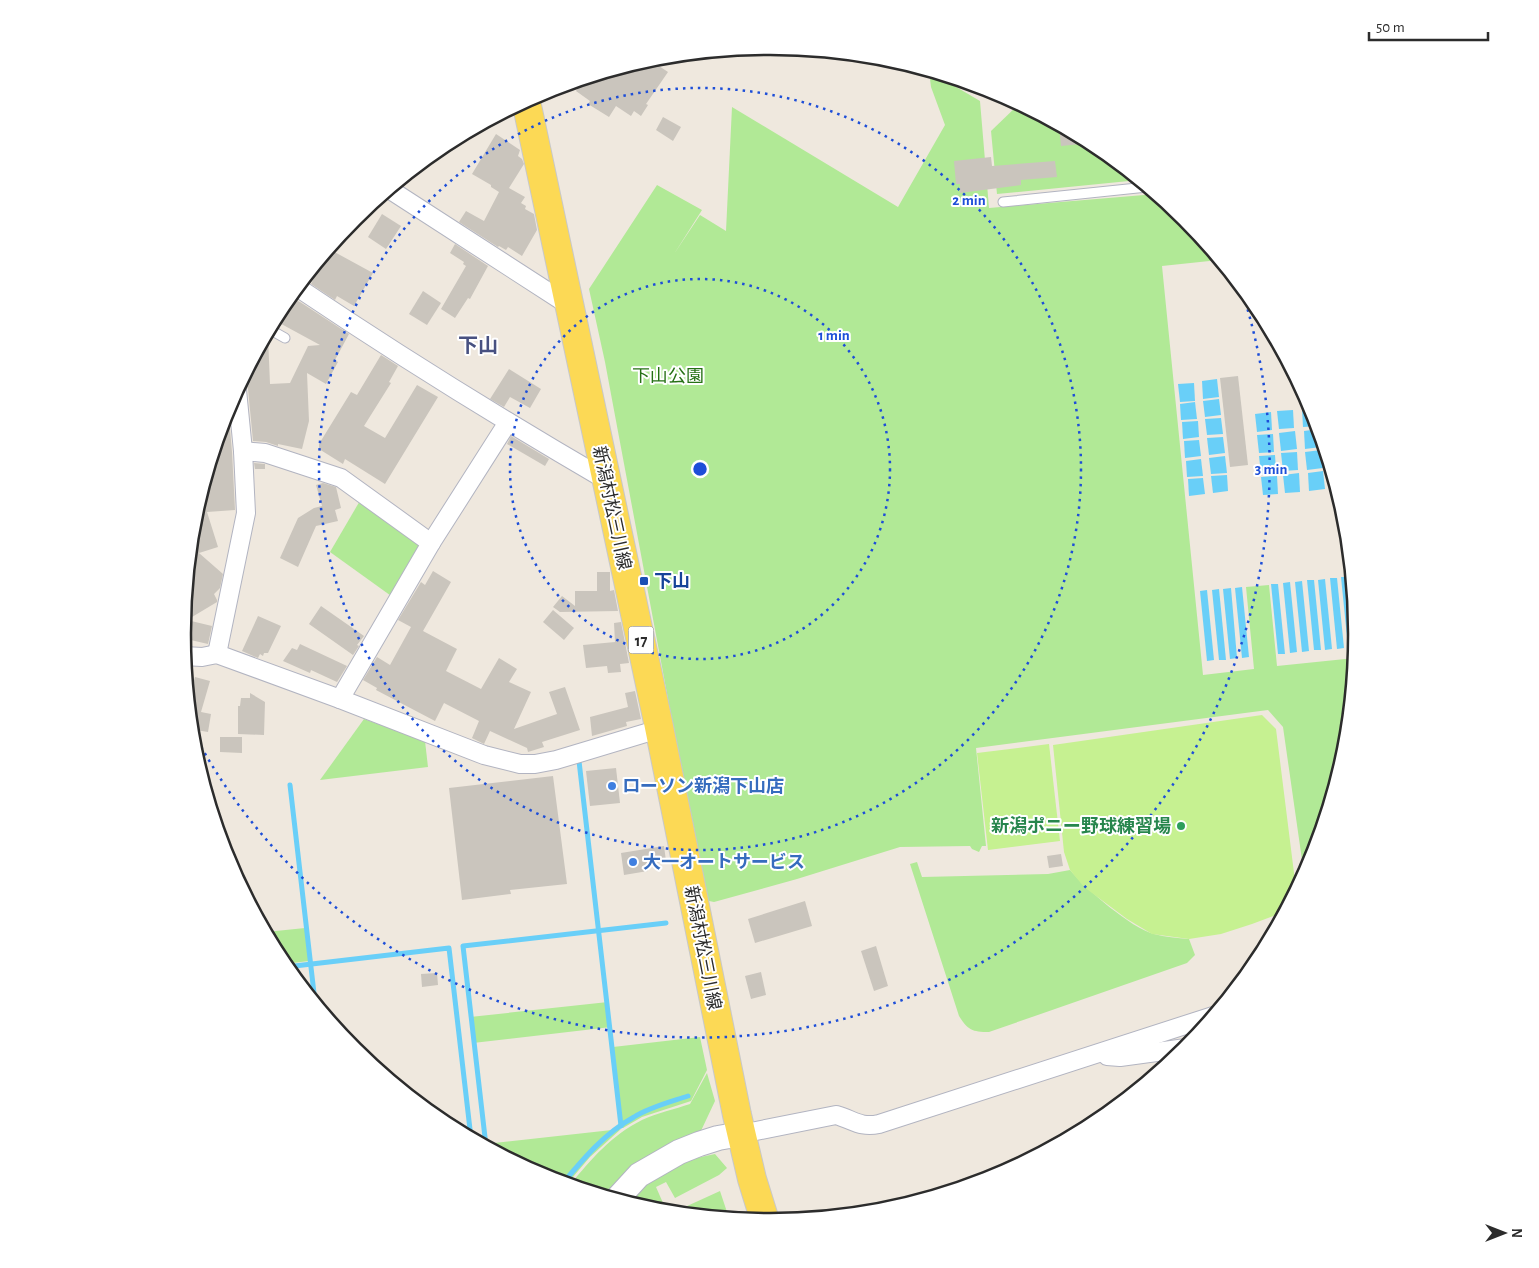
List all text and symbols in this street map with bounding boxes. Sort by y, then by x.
scale bar [1369,10,1488,42]
text: 50 m [1376,20,1405,35]
text: 2 min [952,193,986,208]
text: 1 min [818,328,850,343]
district label: 下山 [458,336,498,356]
park label: 下山公園 [632,367,704,386]
street label: 新潟村松三川線 [589,444,635,572]
centre of rings [691,460,709,478]
text: 3 min [1255,462,1287,477]
place label: 下山 [654,572,690,591]
marker: 下山 [638,575,650,587]
road number: 17 [628,626,654,654]
place label: ローソン新潟下山店 [622,776,784,796]
marker: ローソン新潟下山店 [606,780,618,792]
place label: 新潟ポニー野球練習場 [991,816,1171,836]
marker: 新潟ポニー野球練習場 [1175,820,1187,832]
place label: 大一オートサービス [643,852,805,872]
marker: 大一オートサービス [627,856,639,868]
street label: 新潟村松三川線 [681,884,725,1012]
north arrow [1479,1208,1529,1258]
text: N [1509,1228,1523,1238]

